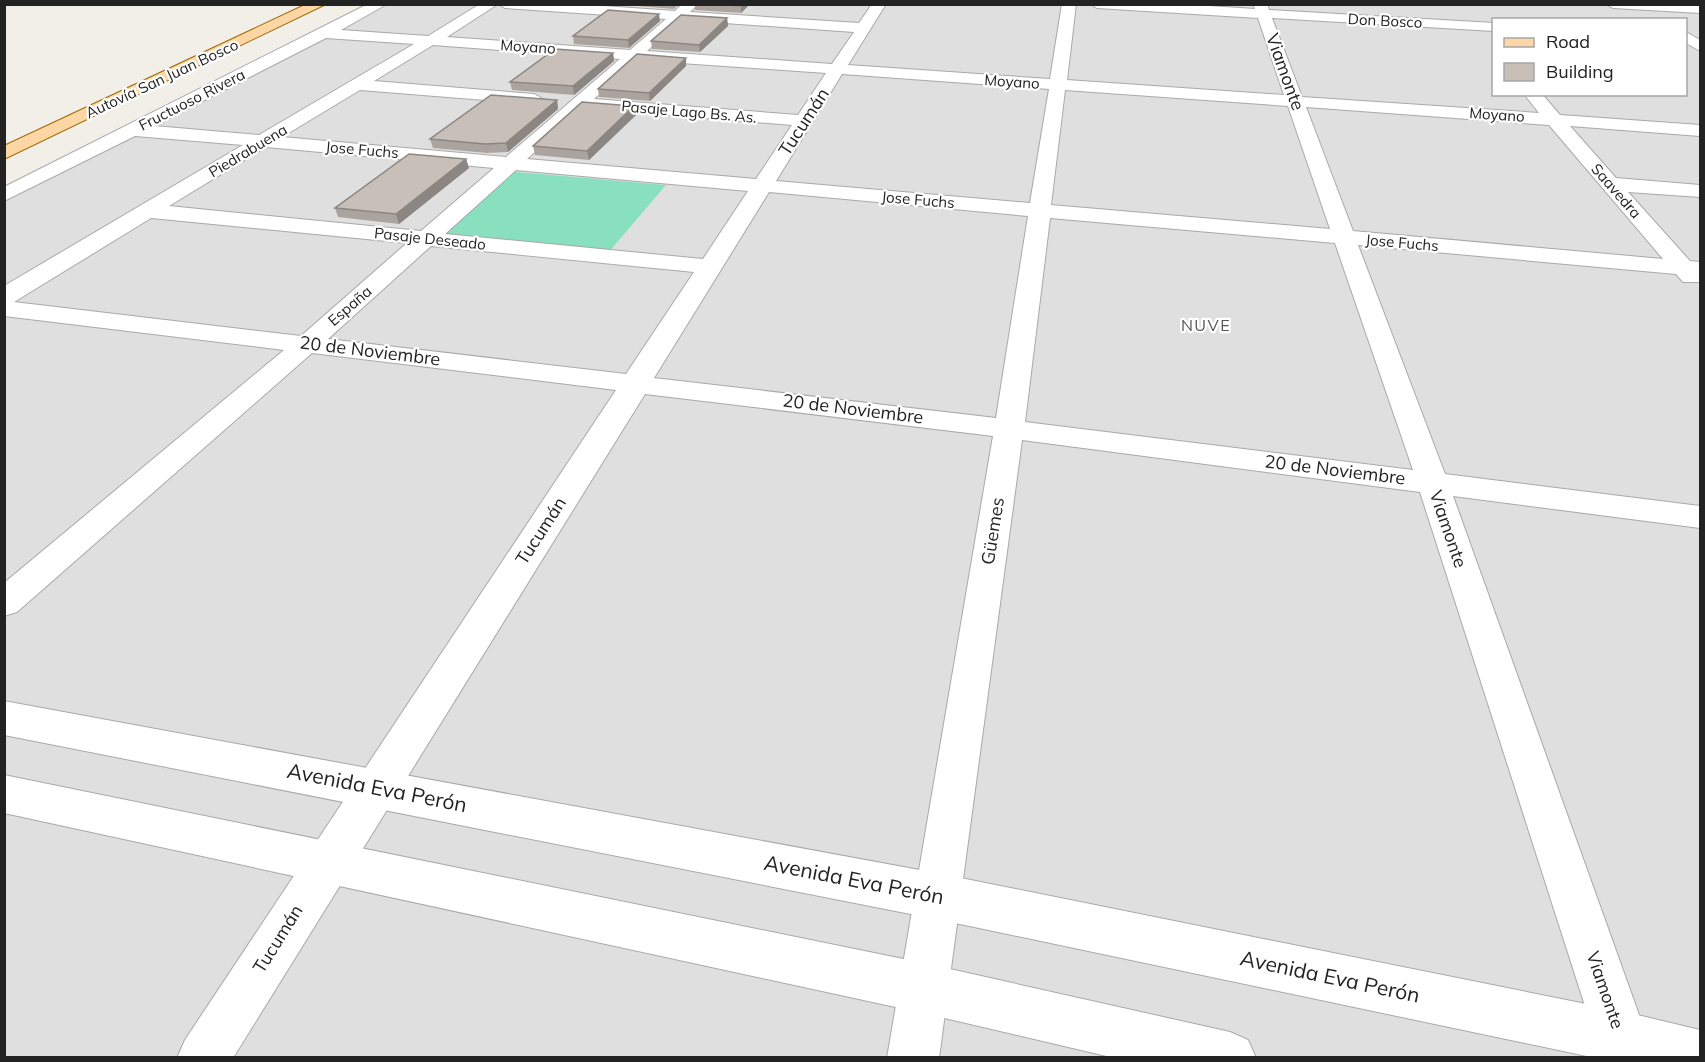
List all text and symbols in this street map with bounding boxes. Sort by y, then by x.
street label: Don Bosco [1347,9,1423,32]
legend [1492,18,1687,96]
street label: Viamonte [1261,30,1310,113]
text: Road [1546,30,1590,53]
street label: Autovía San Juan Bosco [82,35,241,122]
street label: Moyano [500,35,556,58]
text: Building [1546,60,1614,83]
street label: Fructuoso Rivera [136,65,248,134]
street label: Moyano [984,70,1040,93]
street label: Tucumán [773,83,834,160]
street label: Pasaje Lago Bs. As. [621,96,758,127]
street label: Moyano [1469,103,1525,126]
street label: Piedrabuena [205,120,291,182]
street label: Jose Fuchs [325,137,400,162]
street label: Saavedra [1587,159,1645,222]
street label: Jose Fuchs [881,187,956,212]
street label: Pasaje Deseado [373,223,487,254]
street label: Jose Fuchs [1365,230,1440,255]
street label: España [324,281,376,330]
district label: NUVE [1181,315,1231,335]
street label: 20 de Noviembre [298,330,442,371]
street label: 20 de Noviembre [781,388,925,429]
street label: 20 de Noviembre [1263,449,1407,490]
street label: Viamonte [1425,487,1472,571]
street label: Tucumán [510,492,571,569]
street label: Güemes [976,496,1009,566]
street label: Avenida Eva Perón [285,757,469,817]
street label: Avenida Eva Perón [762,849,946,909]
street label: Tucumán [248,900,308,977]
street label: Avenida Eva Perón [1238,944,1422,1008]
street label: Viamonte [1582,948,1629,1032]

